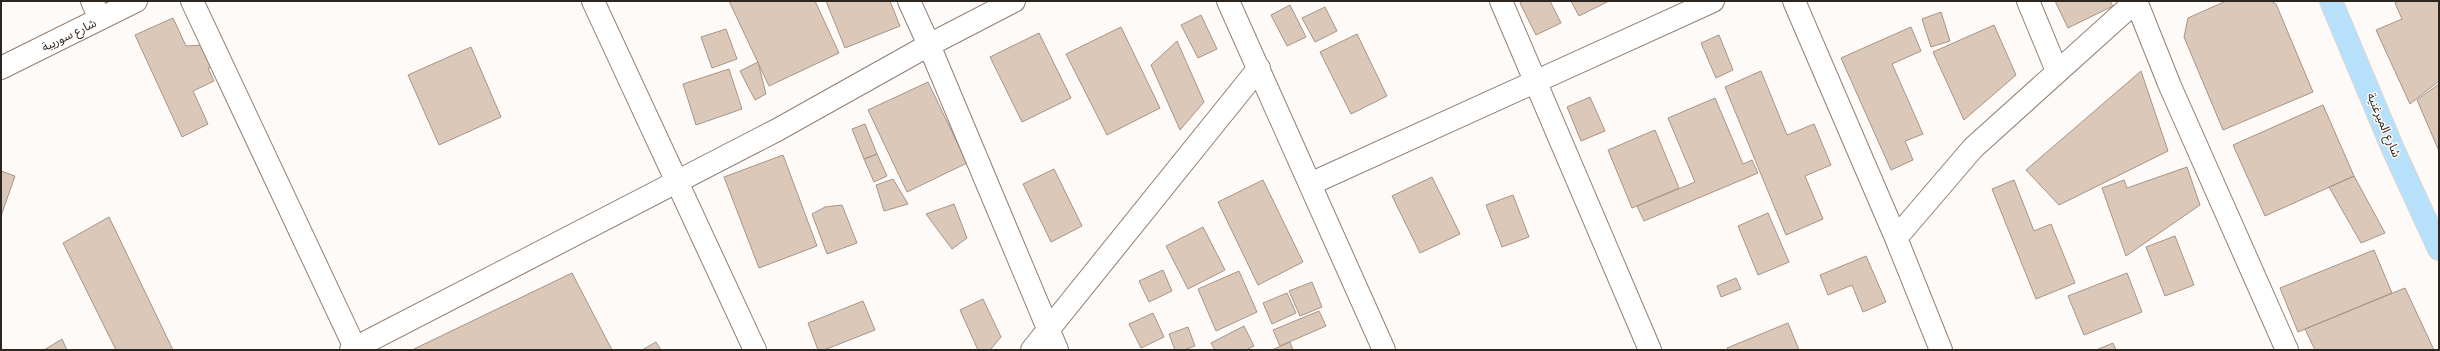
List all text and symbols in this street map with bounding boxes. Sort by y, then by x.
street label: شارع سوريبة [39,16,99,56]
street label: شارع الميرغنية [2362,91,2404,160]

